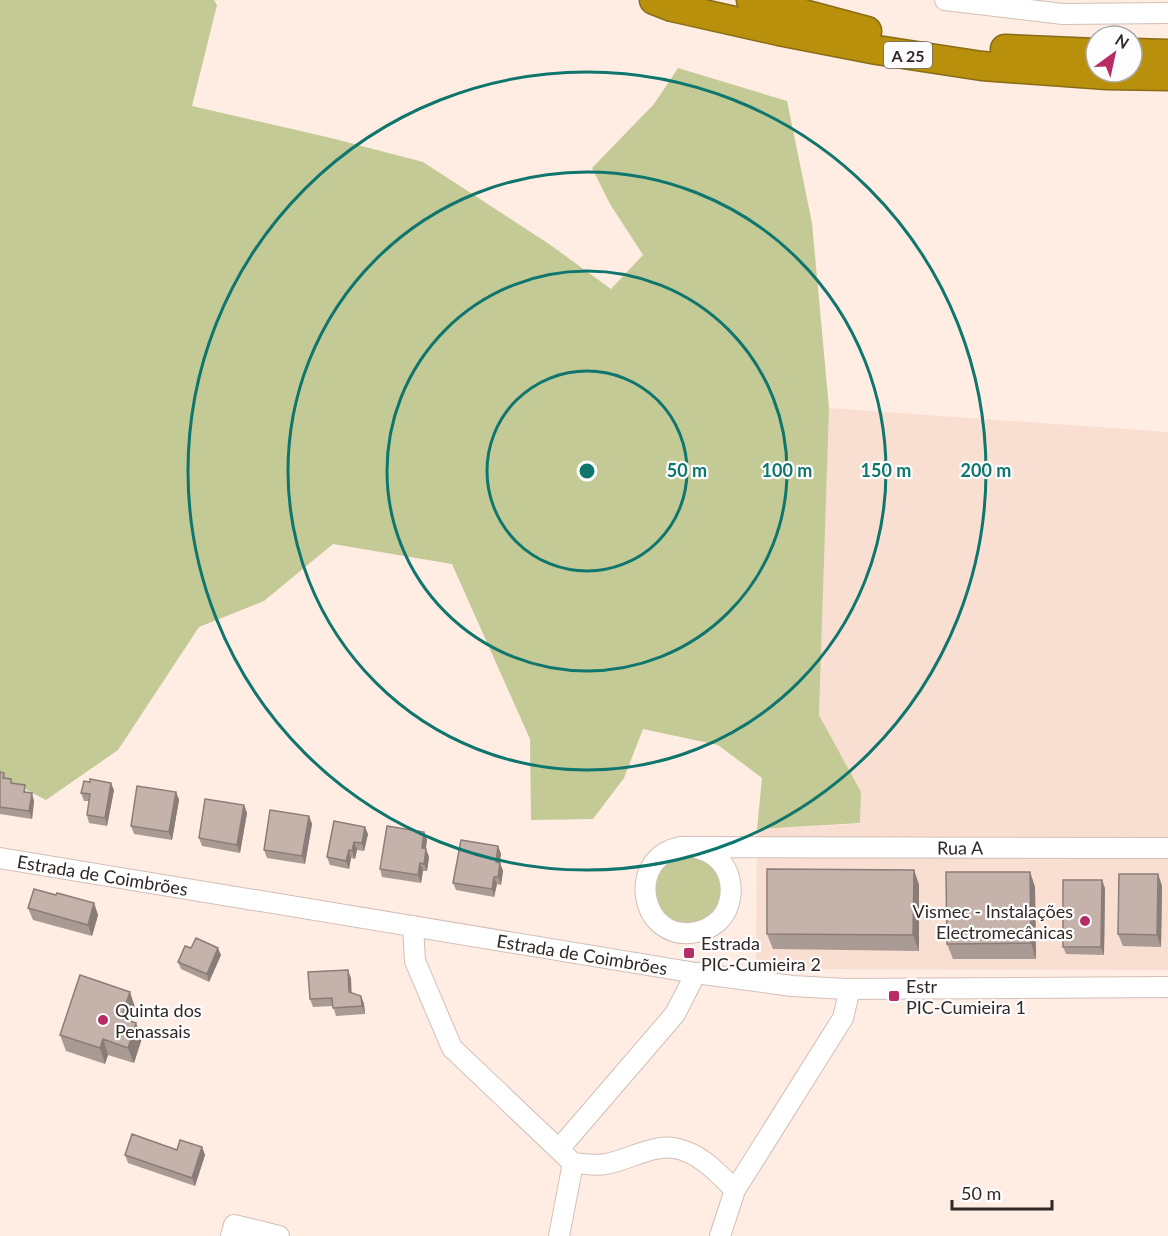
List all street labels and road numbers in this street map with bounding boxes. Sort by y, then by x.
road number: A 25 [884,42,932,68]
street label: Rua A [937,837,984,859]
street label: Estrada de Coimbrões [16,850,190,900]
street label: Estrada de Coimbrões [495,929,669,979]

